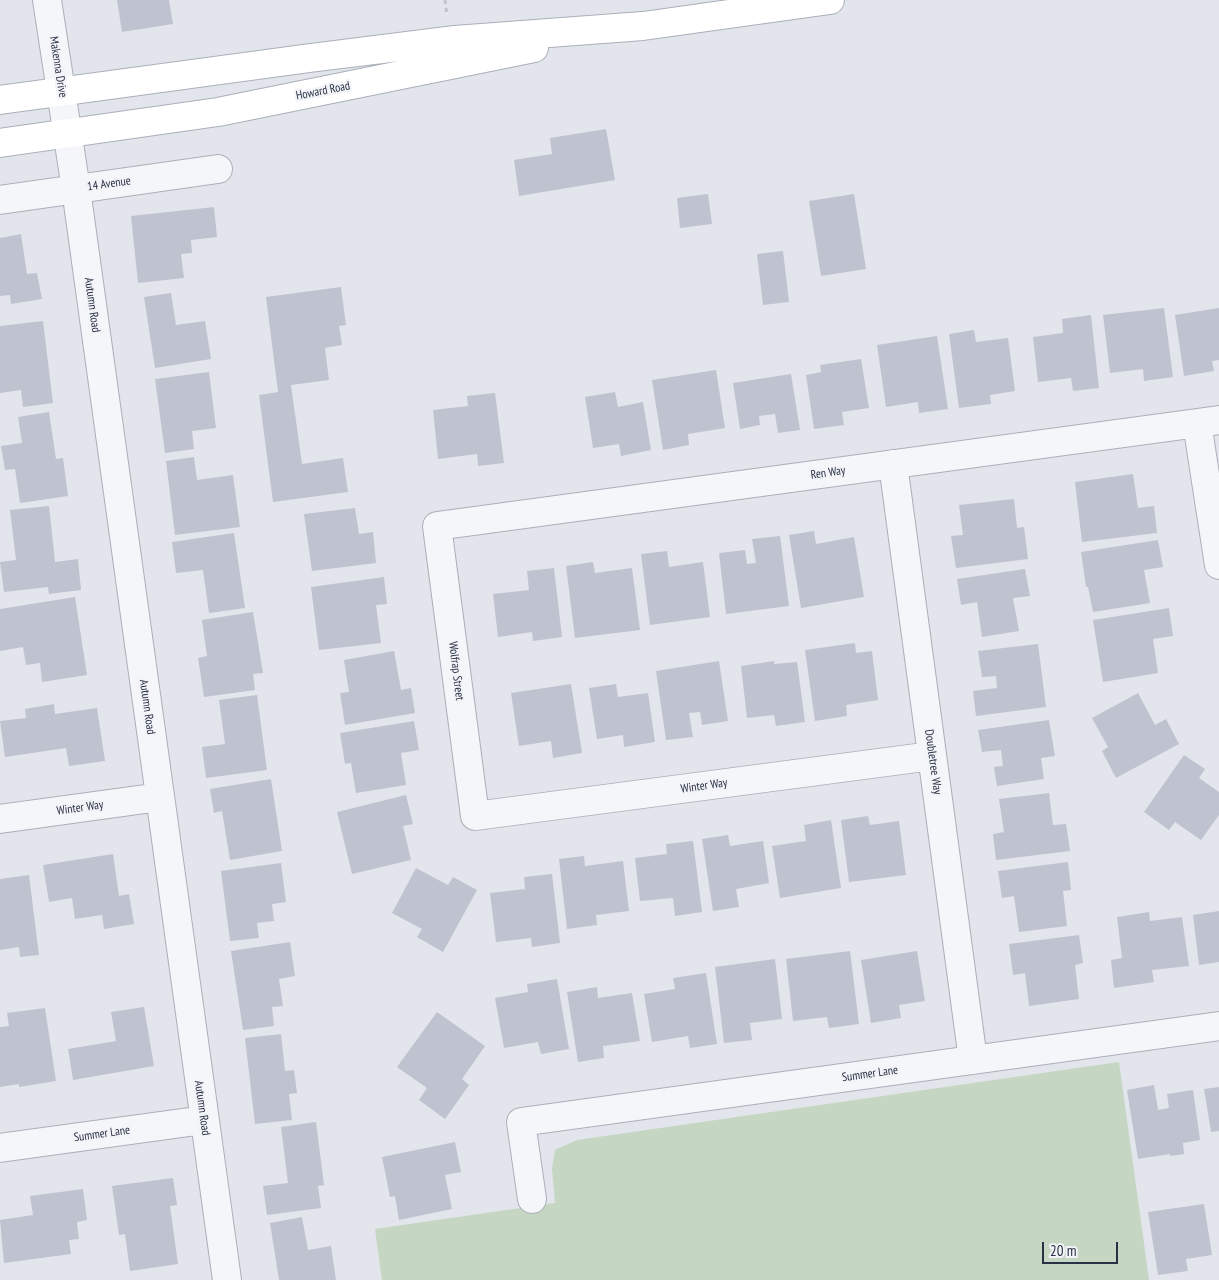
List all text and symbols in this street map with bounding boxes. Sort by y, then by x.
street label: Makenna Drive [46,35,70,99]
street label: Howard Road [295,79,351,103]
street label: 14 Avenue [86,174,132,194]
street label: Autumn Road [81,277,103,333]
street label: Ren Way [810,463,846,483]
street label: Wolfrap Street [445,641,467,701]
street label: Autumn Road [136,679,158,735]
street label: Doubletree Way [921,729,945,795]
street label: Winter Way [680,776,728,796]
street label: Winter Way [56,798,104,818]
street label: Summer Lane [841,1063,899,1085]
street label: Autumn Road [191,1080,213,1136]
street label: Summer Lane [73,1123,131,1145]
scale bar [1044,1232,1120,1264]
text: 20 m [1050,1241,1076,1260]

